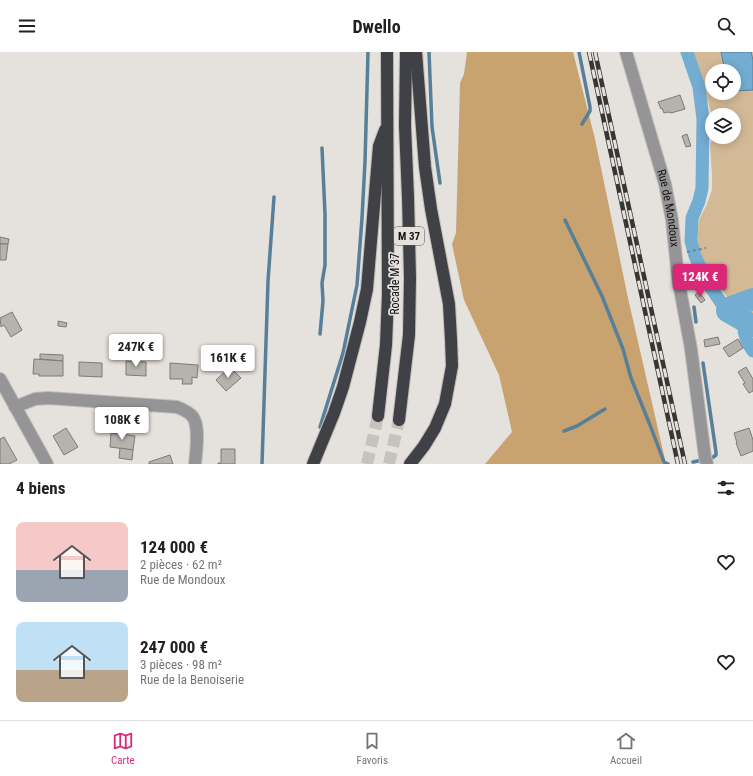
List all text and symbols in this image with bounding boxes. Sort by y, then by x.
icon: menu [16,15,38,37]
icon: search [715,15,737,37]
text: Dwello [352,16,401,37]
map controls [705,64,741,144]
button: locate [705,64,741,100]
button: layers [705,108,741,144]
street label: Rue de Mondoux [654,168,682,248]
road number: M 37 [394,227,424,245]
street label: Rocade M 37 [388,253,402,315]
pin: 124K € [667,264,733,298]
text: 124K € [682,269,718,284]
pin: 247K € [103,334,169,368]
text: 247K € [118,339,154,354]
pin: 161K € [195,345,261,379]
text: 161K € [210,350,246,365]
pin: 108K € [89,407,155,441]
text: 108K € [104,412,140,427]
icon: filters [715,477,737,499]
text: 4 biens [16,478,65,498]
text: 124 000 € [140,537,208,557]
icon: home [48,538,96,586]
icon: heart [715,551,737,573]
text: 2 pièces · 62 m² [140,557,222,572]
text: Rue de Mondoux [140,572,225,587]
text: 247 000 € [140,637,208,657]
icon: home [48,638,96,686]
icon: heart [715,651,737,673]
text: 3 pièces · 98 m² [140,657,222,672]
text: Rue de la Benoiserie [140,672,244,687]
tab: Carte [111,730,135,767]
tab: Favoris [357,730,388,767]
tab: Accueil [610,730,642,767]

